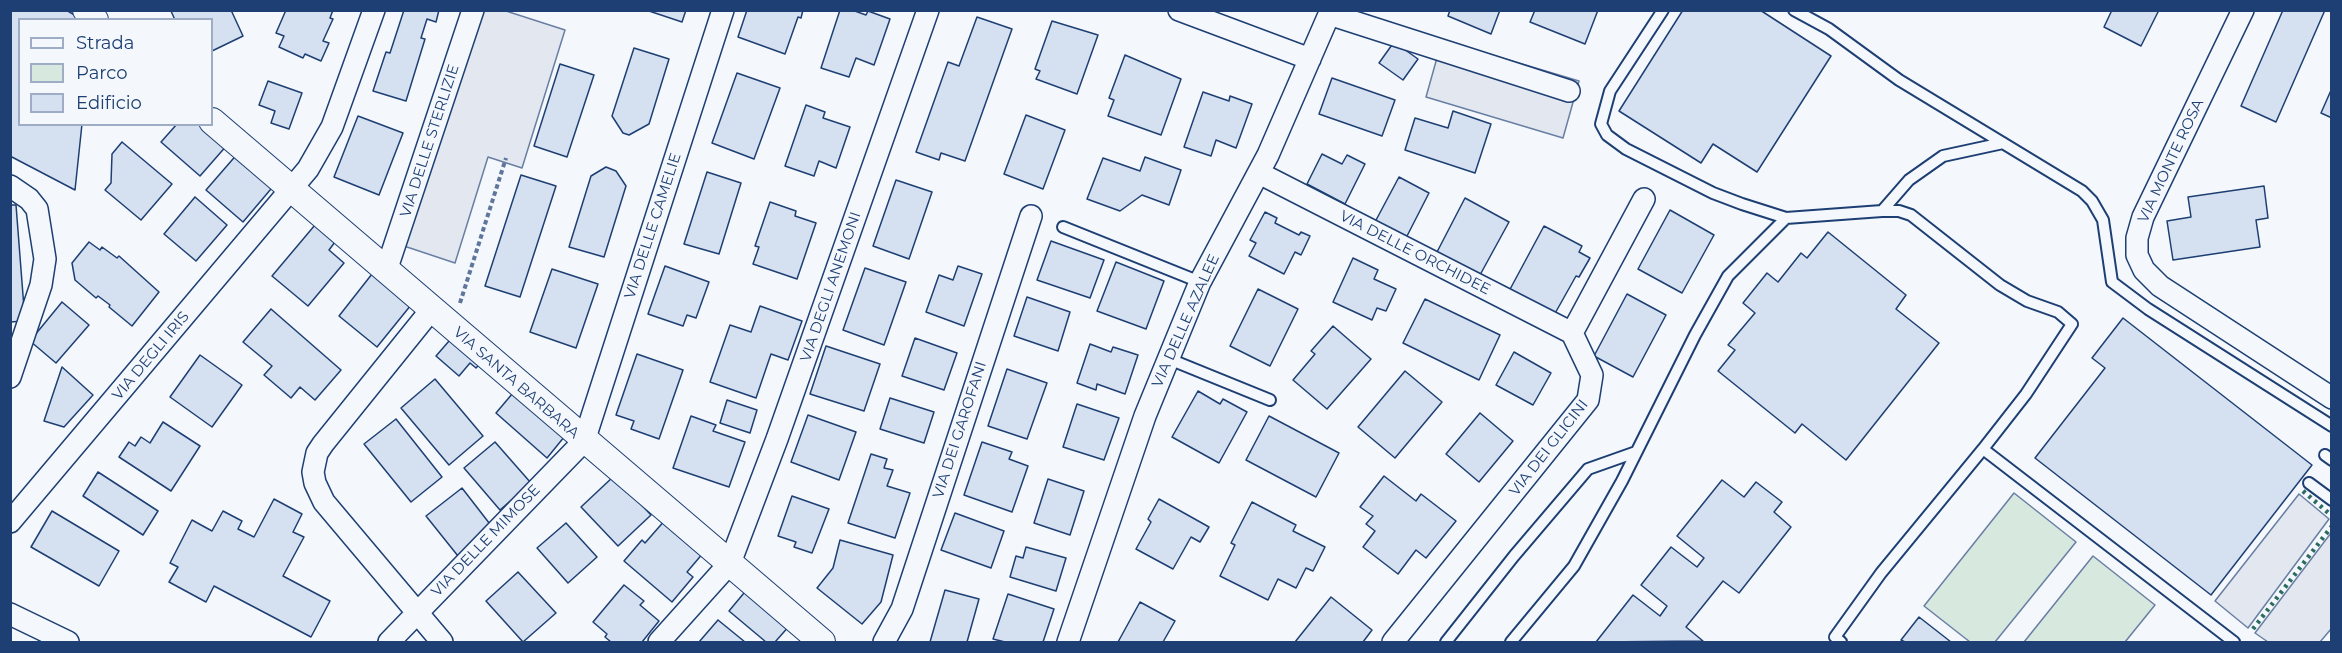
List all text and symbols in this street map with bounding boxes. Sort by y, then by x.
legend [18,18,213,126]
text: Strada [76,32,134,54]
text: Parco [76,62,128,84]
street label: VIA DELLE STERLIZIE [397,62,463,220]
text: Edificio [76,92,142,114]
street label: VIA MONTE ROSA [2134,96,2208,226]
street label: VIA DELLE CAMELIE [621,151,685,301]
street label: VIA DELLE ORCHIDEE [1337,207,1493,299]
street label: VIA DEGLI ANEMONI [797,210,865,364]
street label: VIA DELLE AZALEE [1149,252,1223,390]
street label: VIA DEGLI IRIS [109,308,193,404]
street label: VIA SANTA BARBARA [449,323,583,443]
street label: VIA DEI GAROFANI [929,359,991,501]
street label: VIA DEI GLICINI [1506,396,1592,500]
street label: VIA DELLE MIMOSE [428,481,544,601]

